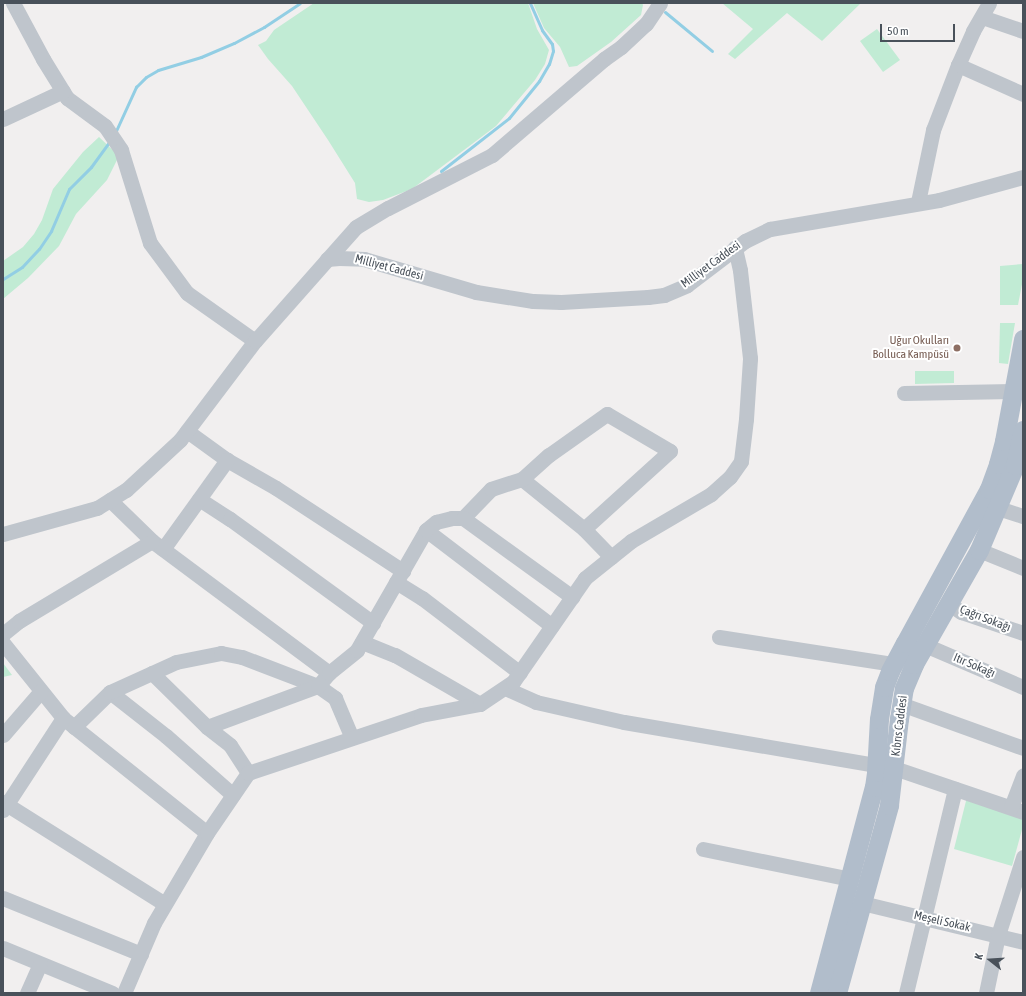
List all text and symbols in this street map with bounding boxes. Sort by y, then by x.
scale bar [882,16,957,42]
text: 50 m [887,24,909,38]
street label: Milliyet Caddesi [678,239,744,291]
street label: Milliyet Caddesi [353,252,425,284]
place label: Uğur Okulları Bolluca Kampüsü [872,334,949,362]
marker: Uğur Okulları Bolluca Kampüsü [952,343,962,353]
street label: Çağrı Sokağı [957,603,1013,635]
street label: Itır Sokağı [951,651,997,681]
street label: Kıbrıs Caddesi [889,695,911,757]
street label: Meşeli Sokak [912,909,972,935]
north arrow [970,940,1010,980]
text: K [972,952,985,961]

